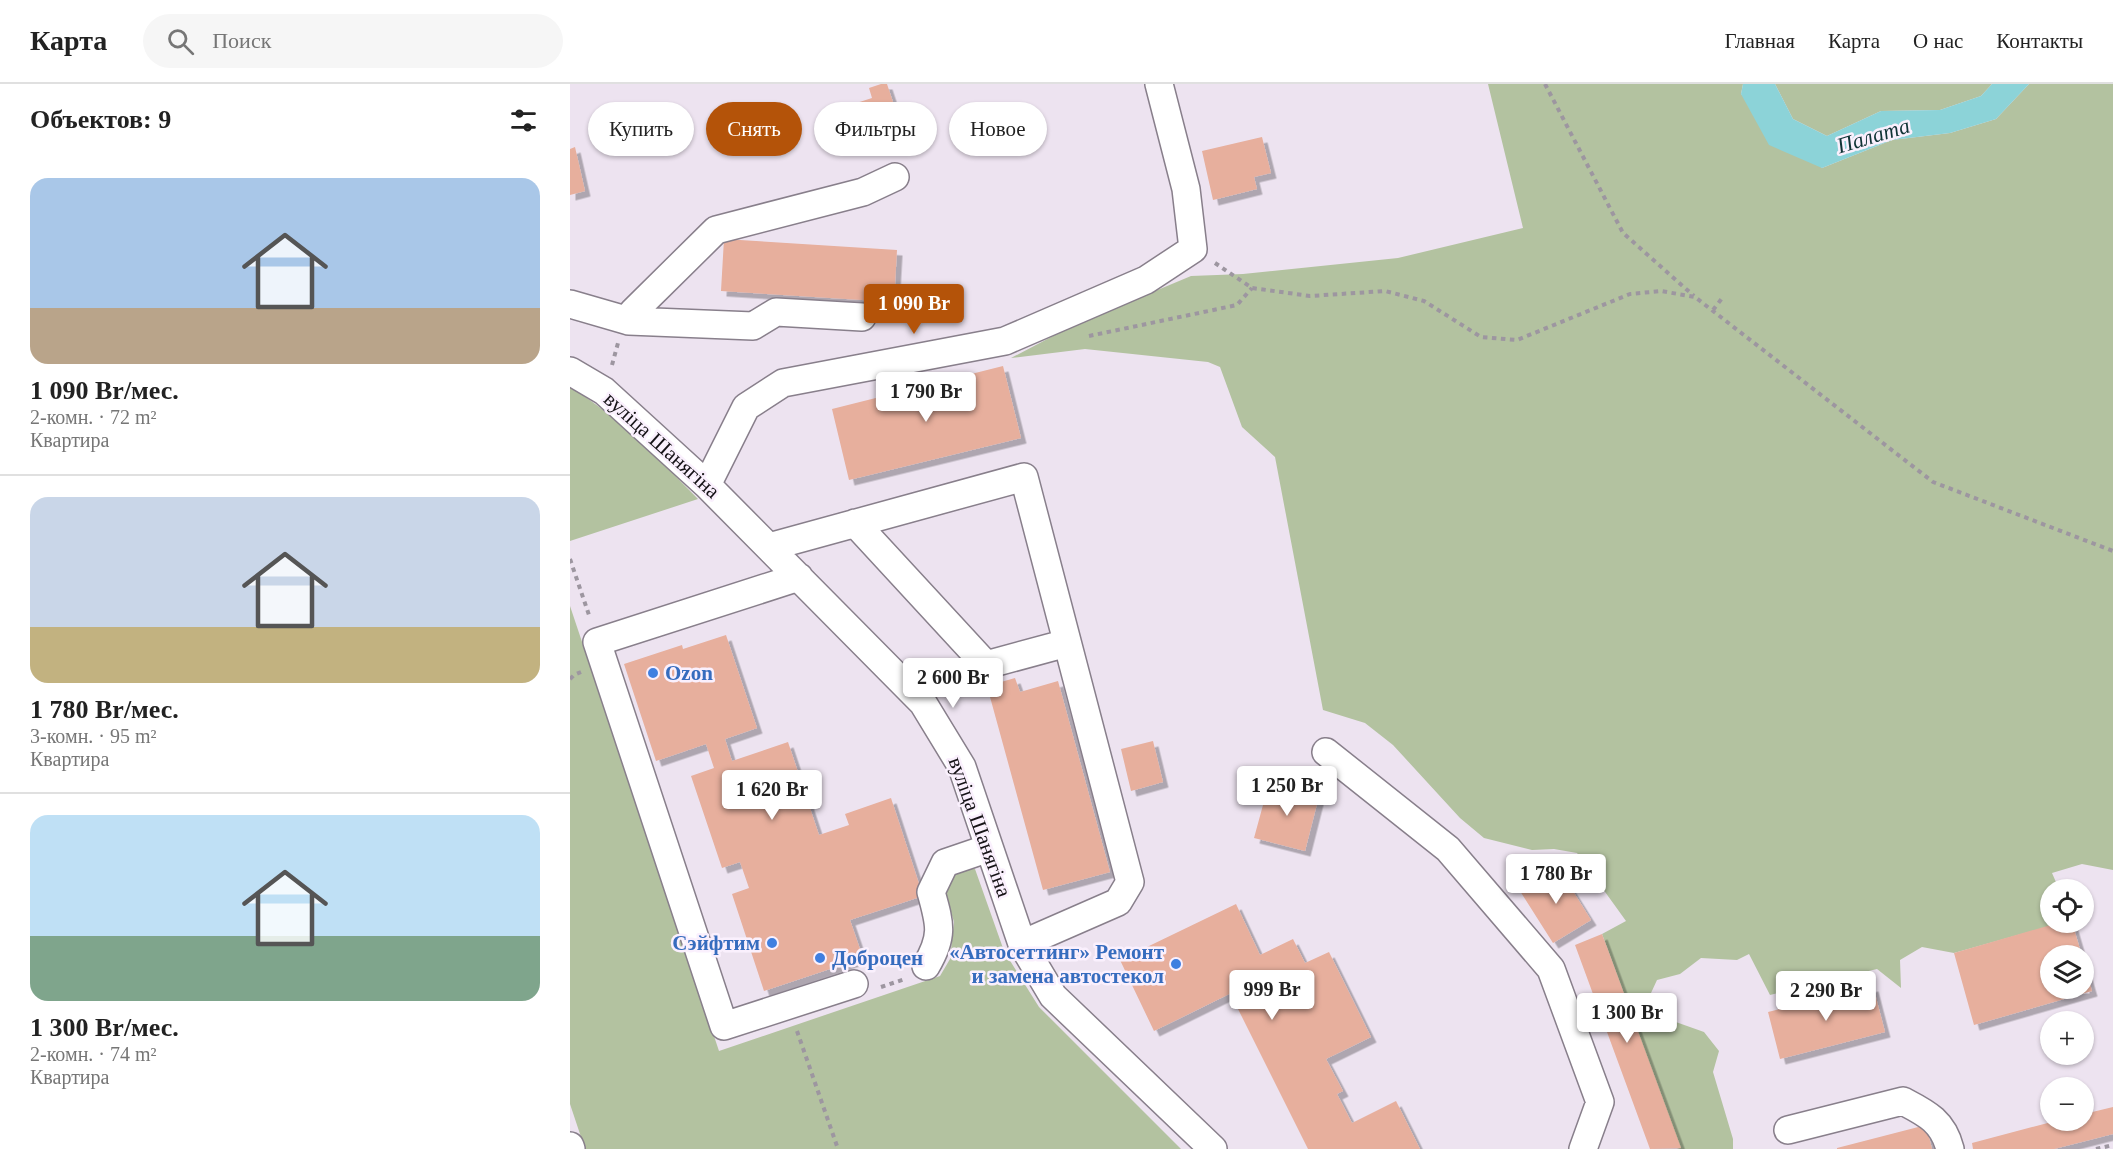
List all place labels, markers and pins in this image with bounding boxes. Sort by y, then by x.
pin: 1 090 Br [852,284,976,335]
pin: 1 790 Br [864,372,988,423]
pin: 2 600 Br [891,658,1015,709]
place label: Ozon [665,661,713,685]
marker: Ozon [646,666,660,680]
pin: 1 250 Br [1225,766,1349,817]
pin: 1 620 Br [710,770,834,821]
pin: 1 780 Br [1494,854,1618,905]
place label: Сэйфтим [672,931,760,955]
marker: Сэйфтим [765,936,779,950]
place label: «Автосеттинг» Ремонт и замена автостекол [949,940,1165,988]
place label: Доброцен [832,946,923,970]
marker: Доброцен [813,951,827,965]
marker: «Автосеттинг» Ремонт и замена автостекол [1169,957,1183,971]
pin: 999 Br [1223,970,1321,1021]
pin: 2 290 Br [1764,971,1888,1022]
pin: 1 300 Br [1565,993,1689,1044]

